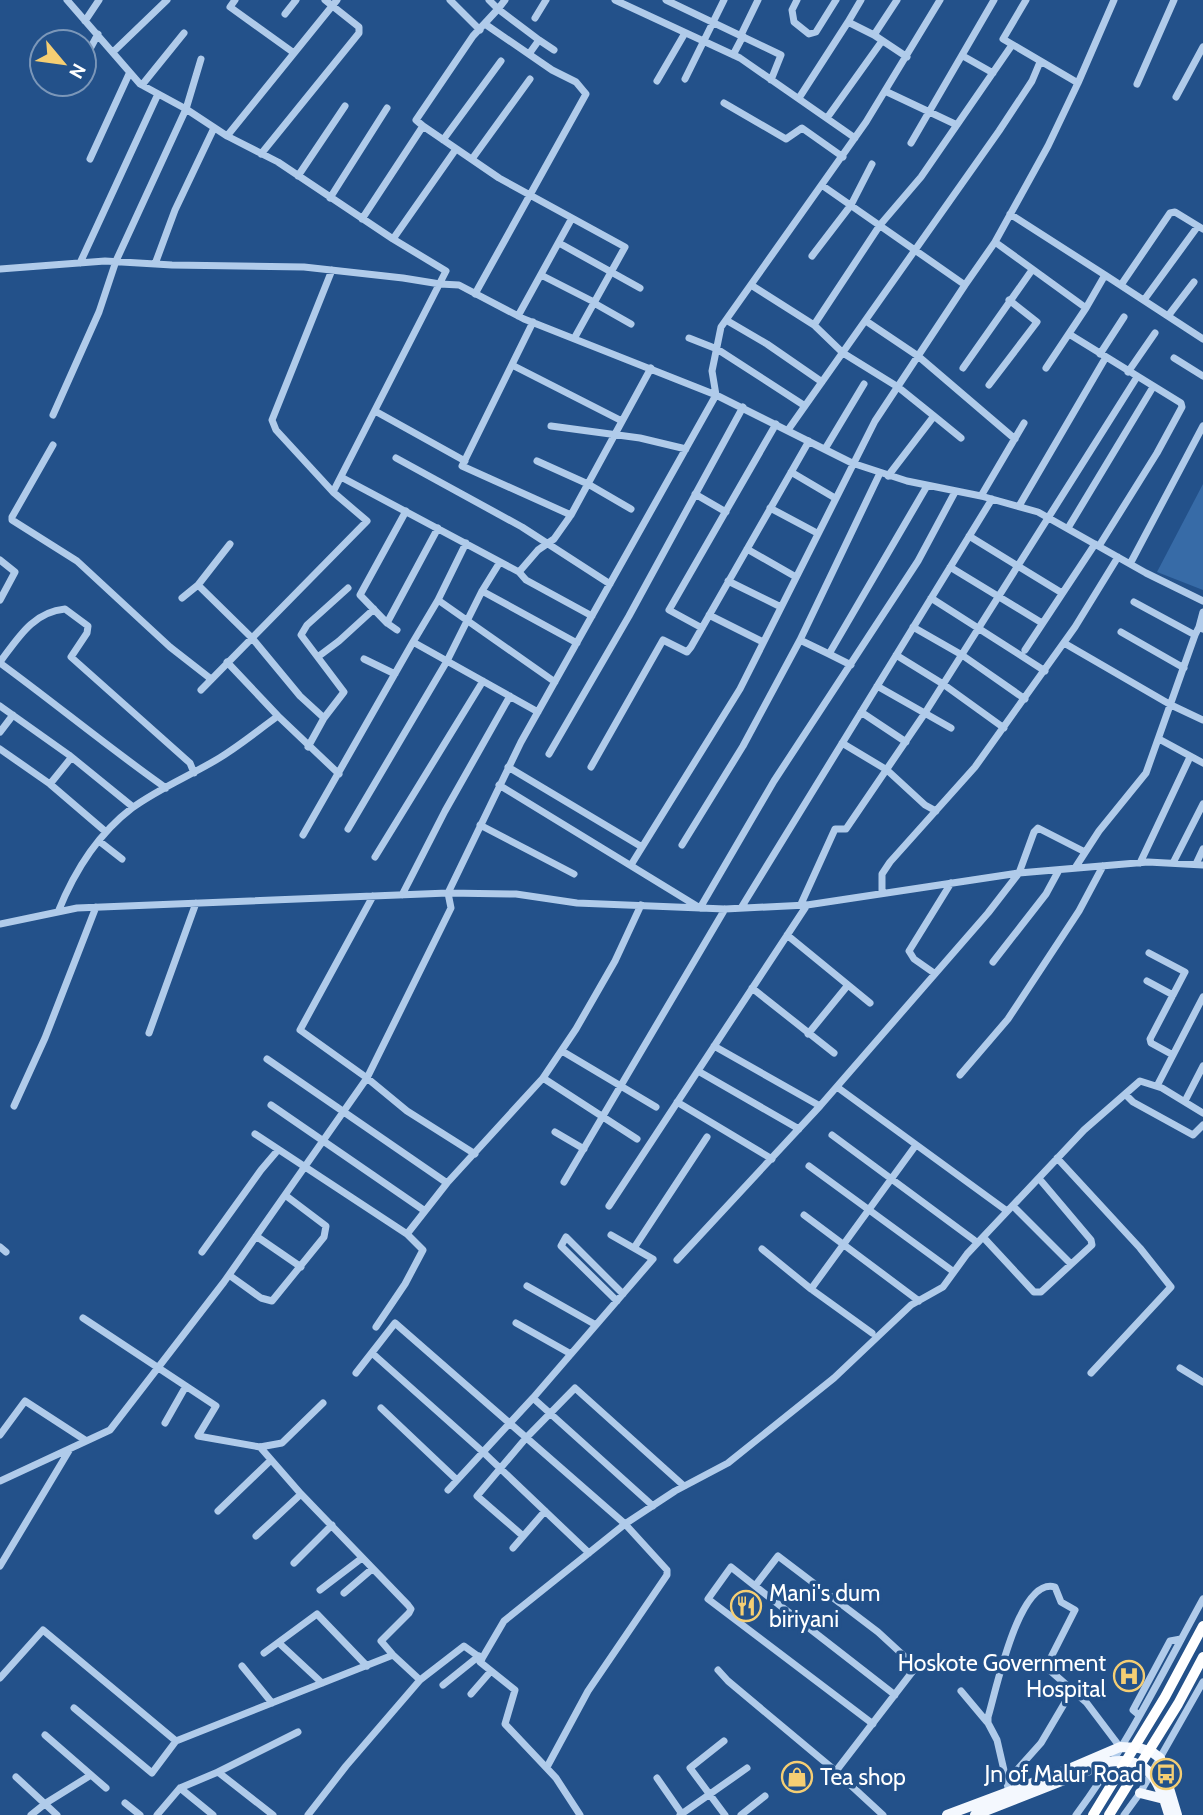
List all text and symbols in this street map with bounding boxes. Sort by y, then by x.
north arrow [28,28,98,98]
text: N [64,60,91,82]
place label: Mani's dum biriyani [769,1579,880,1633]
restaurant icon: Mani's dum biriyani [729,1589,763,1623]
place label: Hoskote Government Hospital [898,1649,1107,1703]
hospital icon: Hoskote Government Hospital [1112,1659,1146,1693]
bus stop icon: Jn of Malur Road [1149,1757,1183,1791]
shop icon: Tea shop [780,1760,814,1794]
place label: Jn of Malur Road [984,1760,1143,1788]
place label: Tea shop [820,1763,906,1791]

